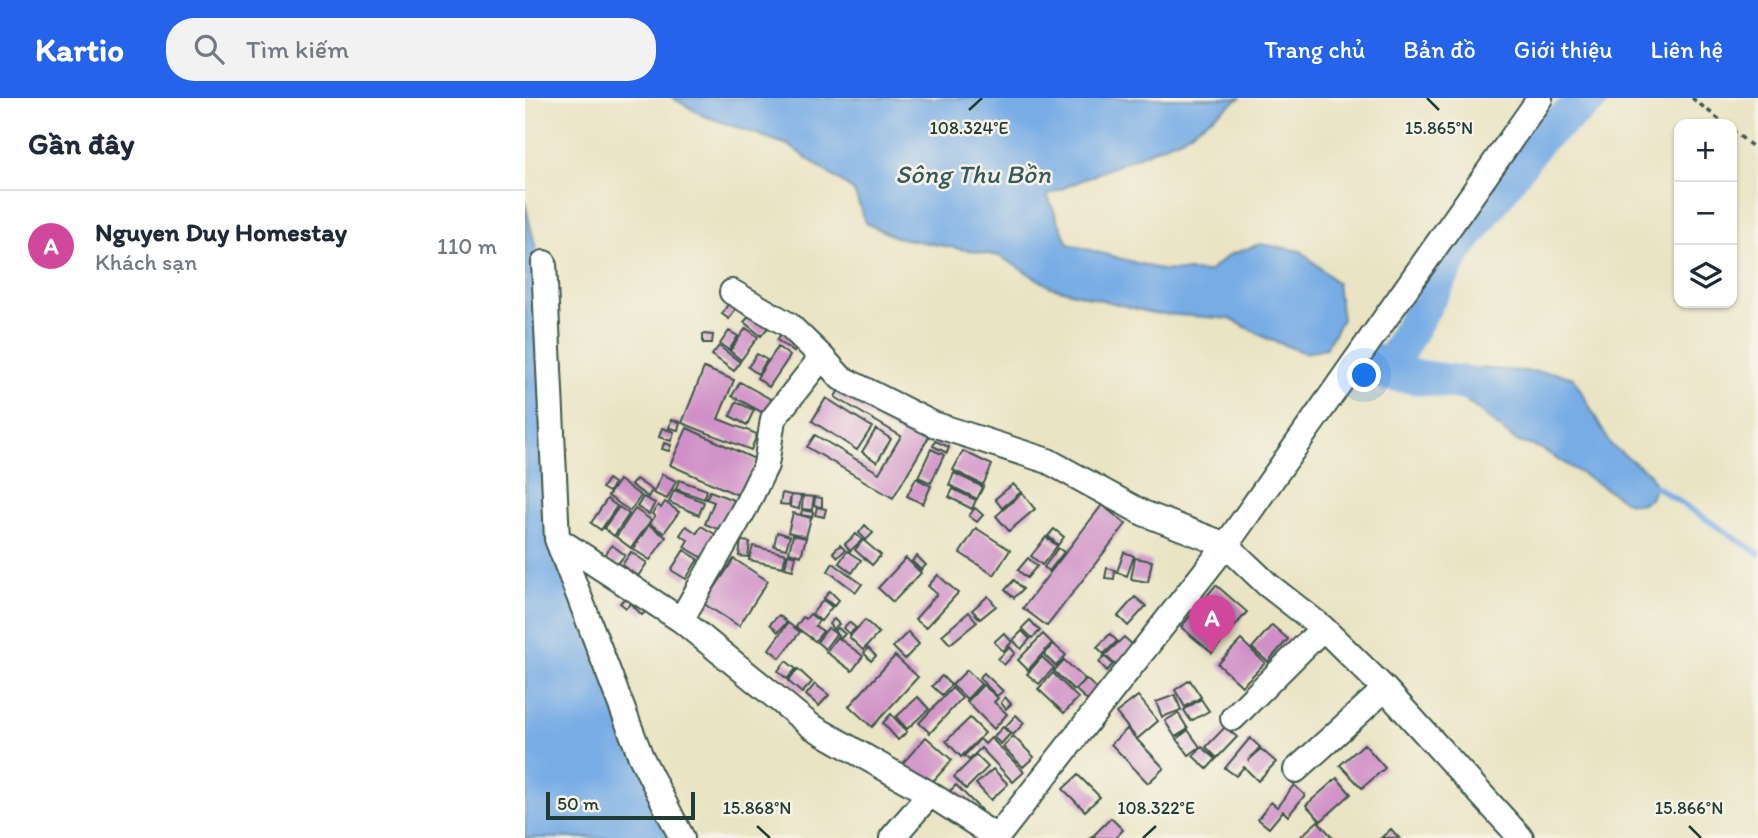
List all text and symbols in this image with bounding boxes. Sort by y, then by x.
search box [166,18,656,81]
text: Kartio [35,30,124,69]
icon: search [190,30,228,68]
text: Tìm kiếm [246,33,349,65]
text: Trang chủ [1264,35,1365,64]
text: Bản đồ [1403,35,1476,64]
text: Giới thiệu [1514,35,1613,64]
text: Liên hệ [1651,35,1723,64]
text: 108.324°E [929,117,1009,139]
text: 15.865°N [1405,117,1473,139]
map controls [1674,119,1737,308]
button: + [1674,119,1737,182]
text: Gần đây [28,125,134,162]
water label: Sông Thu Bồn [895,158,1051,190]
button: − [1674,182,1737,245]
text: Nguyen Duy Homestay [95,216,347,248]
text: A [44,232,58,260]
text: 110 m [437,232,497,260]
button: layers [1674,245,1737,308]
text: Khách sạn [95,248,197,276]
your location [1347,358,1381,392]
pin: A [1189,595,1235,653]
scale bar [546,789,695,821]
text: 50 m [557,792,599,815]
text: 15.868°N [723,797,791,819]
text: 108.322°E [1117,797,1195,819]
text: 15.866°N [1655,797,1723,819]

